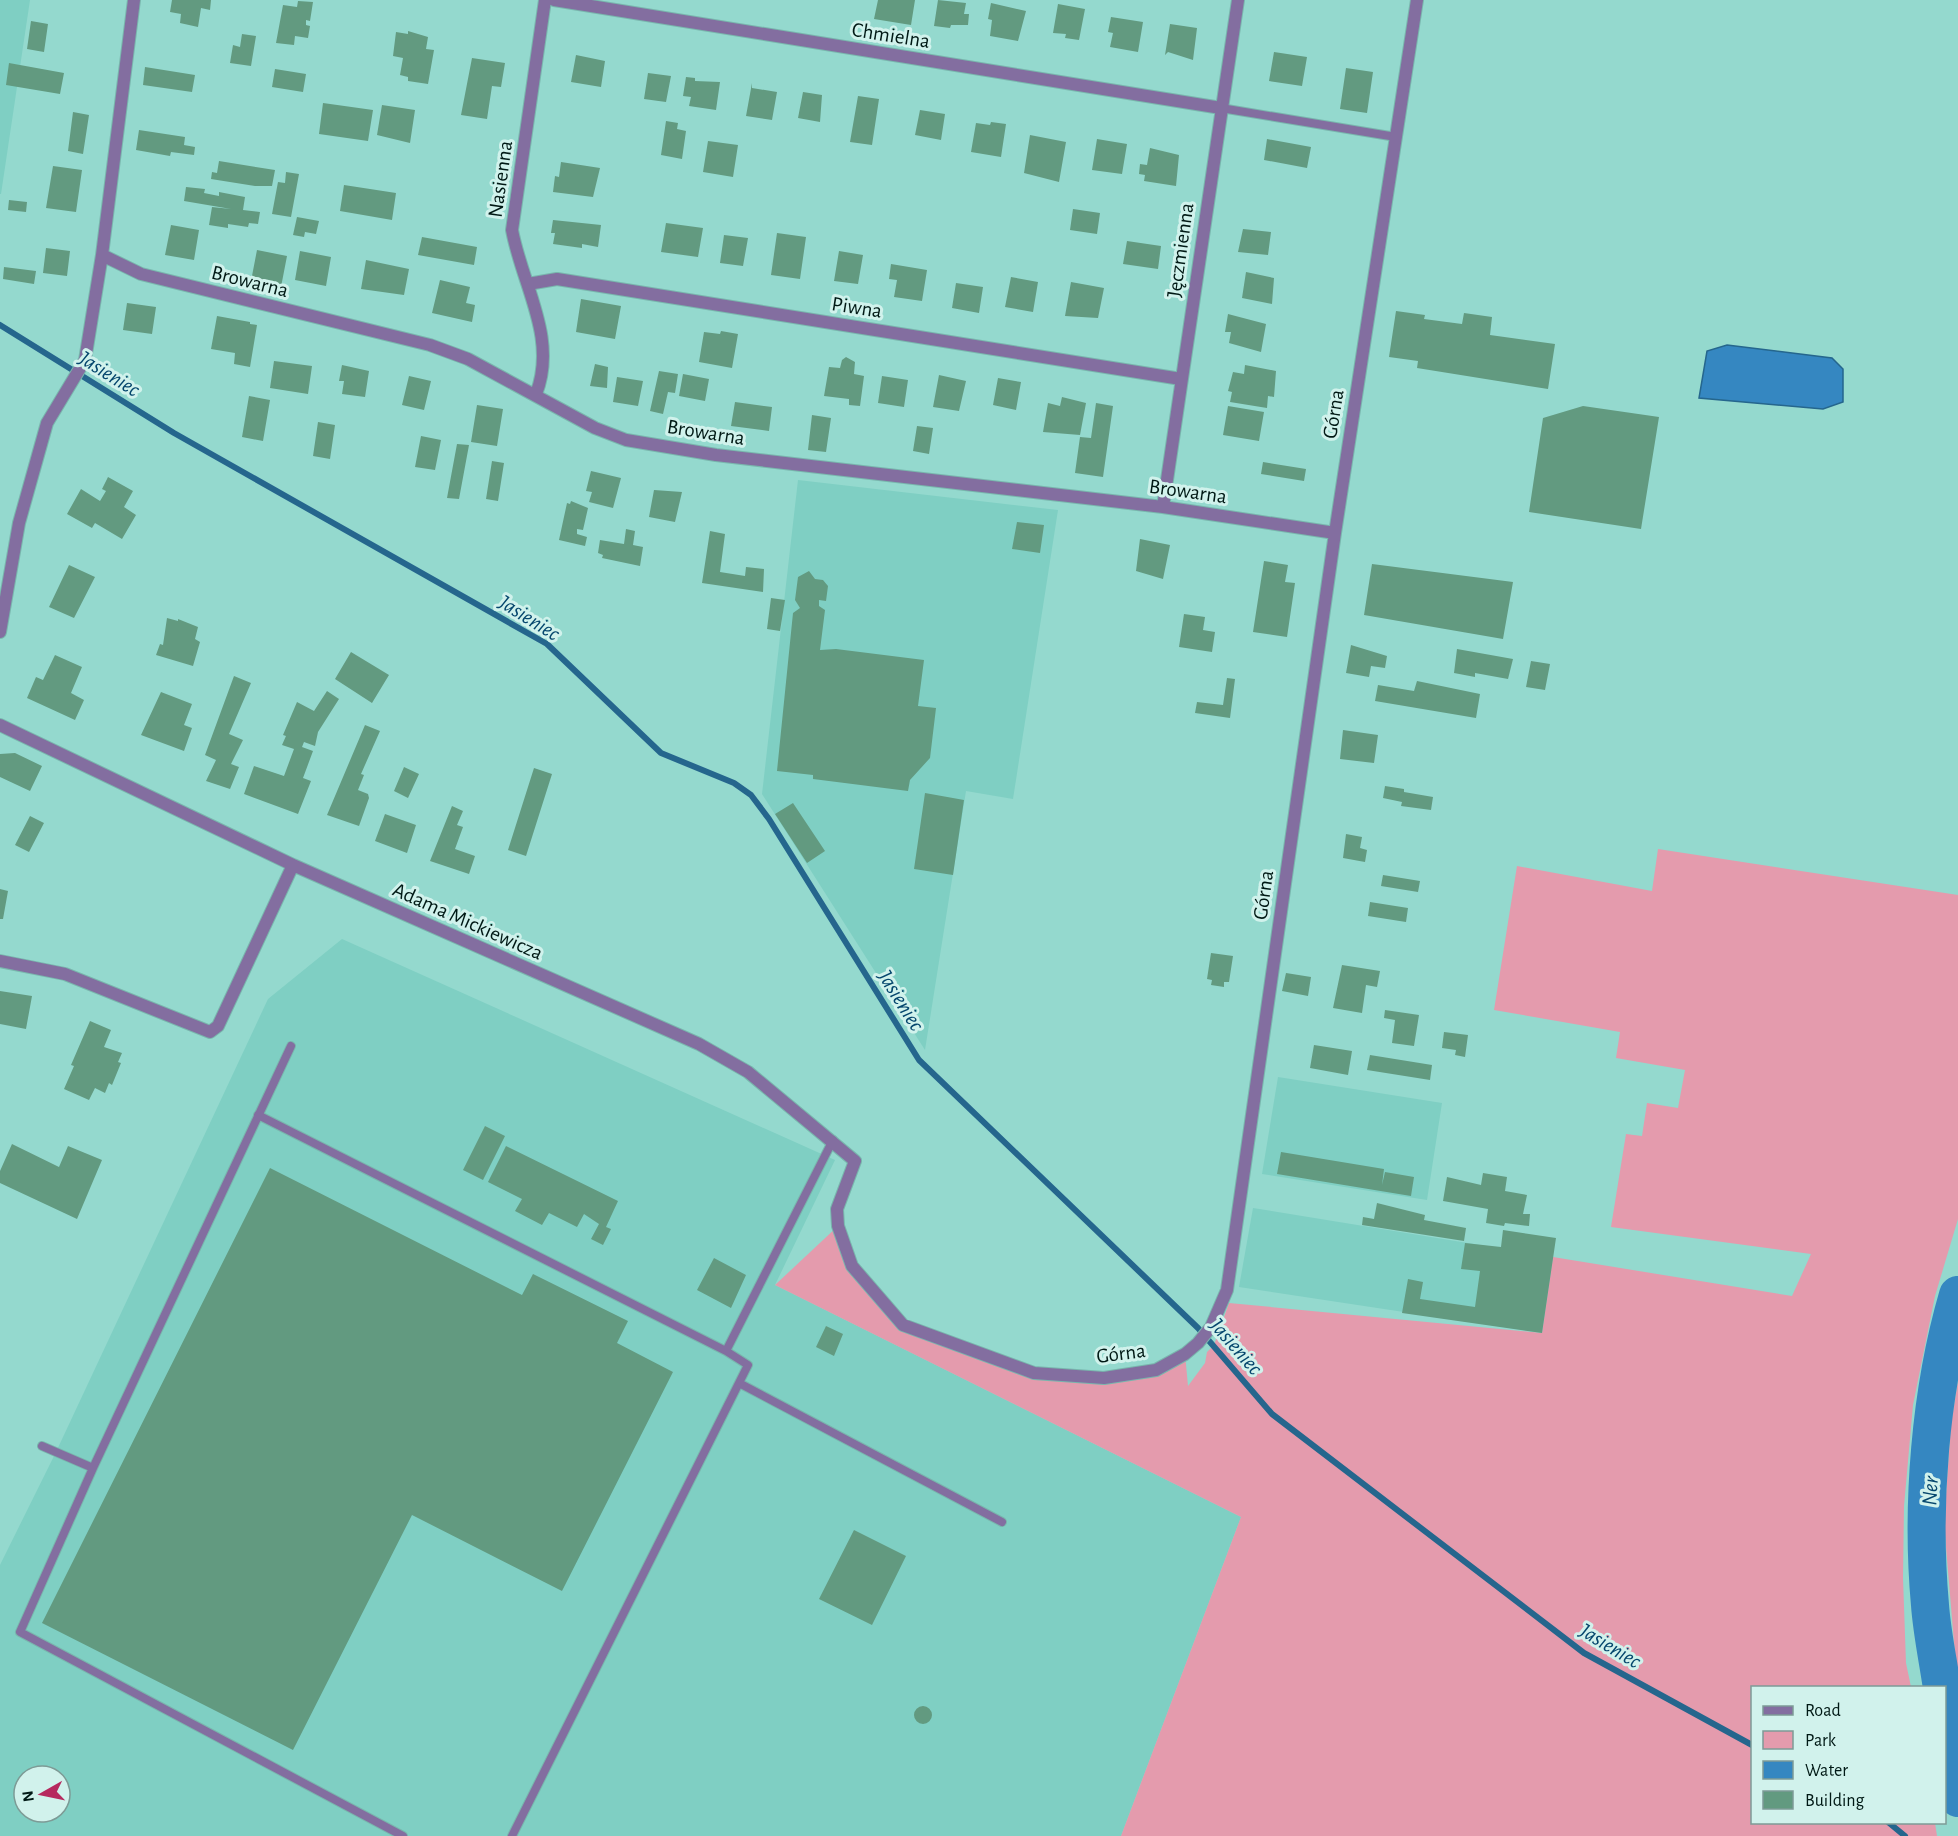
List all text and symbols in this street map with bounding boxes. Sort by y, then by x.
street label: Chmielna [850,19,932,52]
street label: Nasienna [485,139,516,219]
street label: Jęczmienna [1163,201,1198,299]
street label: Browarna [209,262,291,301]
street label: Piwna [830,293,884,322]
water label: Jasieniec [75,346,144,401]
street label: Górna [1319,388,1348,440]
street label: Browarna [666,416,747,449]
street label: Browarna [1148,476,1229,507]
water label: Jasieniec [495,590,564,645]
street label: Górna [1250,869,1277,921]
street label: Adama Mickiewicza [390,879,546,964]
water label: Jasieniec [874,966,928,1035]
water label: Jasieniec [1205,1314,1267,1379]
street label: Górna [1095,1340,1147,1367]
water label: Ner [1918,1475,1942,1506]
water label: Jasieniec [1575,1619,1645,1673]
legend [1751,1686,1946,1824]
text: Road [1805,1702,1841,1720]
text: Park [1805,1732,1837,1750]
text: Water [1805,1762,1848,1780]
north arrow [12,1764,72,1824]
text: N [19,1789,37,1803]
text: Building [1805,1792,1865,1810]

